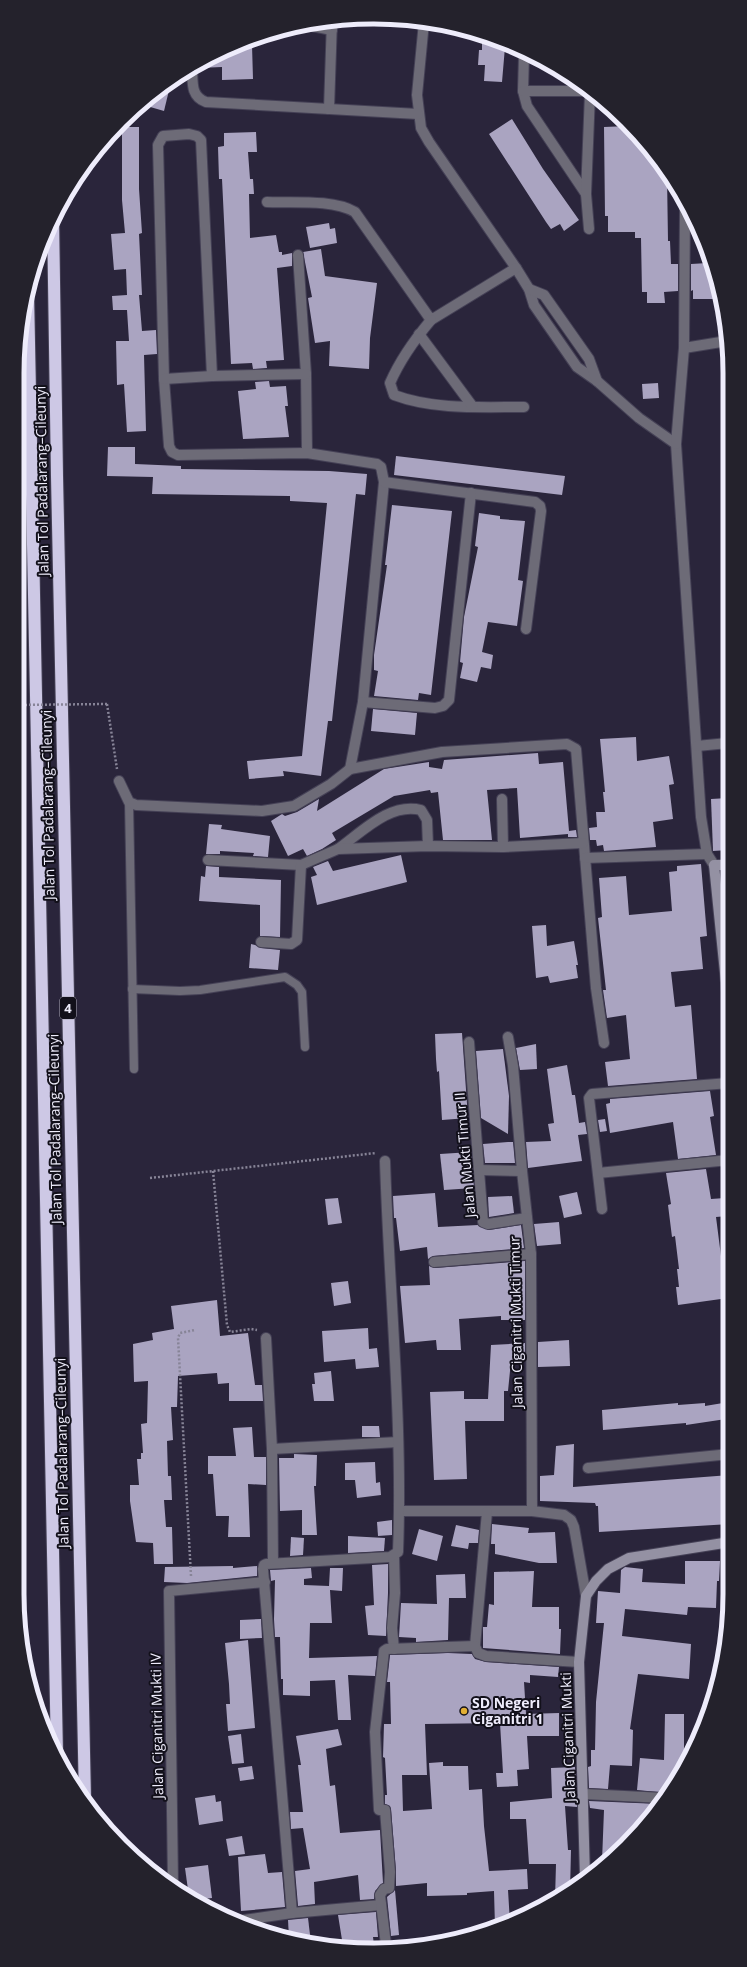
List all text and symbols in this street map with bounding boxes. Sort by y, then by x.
street label: Jalan Tol Padalarang–Cileunyi [30,386,53,578]
street label: Jalan Tol Padalarang–Cileunyi [36,710,59,902]
road number: 4 [60,997,76,1019]
street label: Jalan Tol Padalarang–Cileunyi [43,1034,66,1226]
street label: Jalan Mukti Timur II [450,1092,480,1220]
street label: Jalan Ciganitri Mukti Timur [504,1236,527,1410]
street label: Jalan Tol Padalarang–Cileunyi [50,1358,73,1550]
street label: Jalan Ciganitri Mukti IV [146,1652,167,1801]
street label: Jalan Ciganitri Mukti [556,1672,579,1804]
place label: SD Negeri Ciganitri 1 [472,1693,543,1728]
marker: SD Negeri Ciganitri 1 [459,1706,469,1716]

